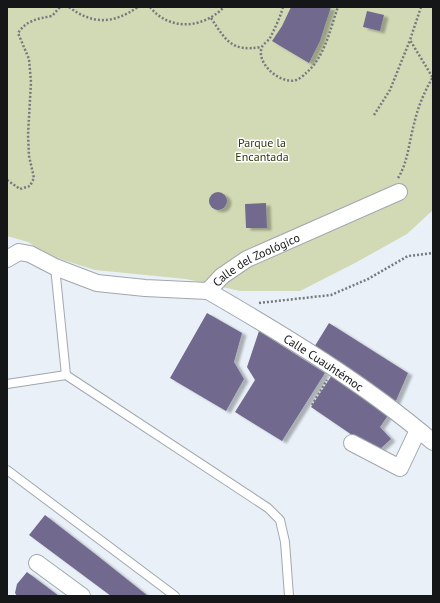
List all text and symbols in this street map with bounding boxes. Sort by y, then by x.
park label: Parque la Encantada [235,135,289,164]
street label: Calle del Zoológico [209,229,302,289]
street label: Calle Cuauhtémoc [281,330,367,394]

